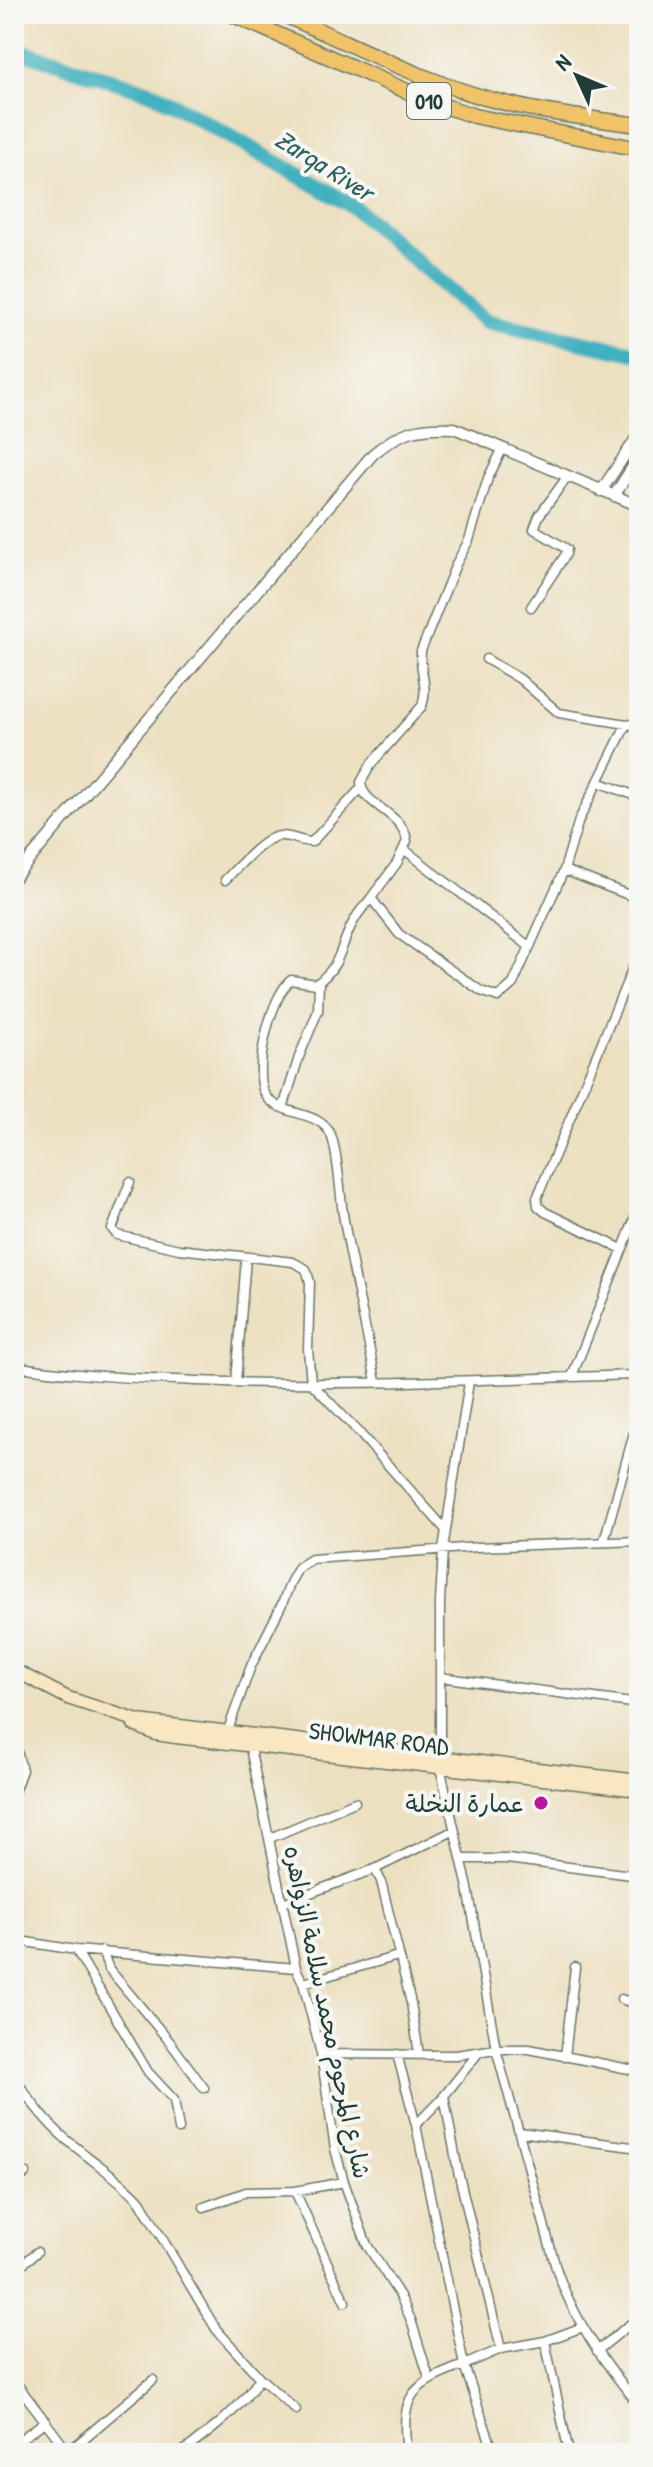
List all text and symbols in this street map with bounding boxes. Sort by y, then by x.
north arrow [537,36,617,116]
text: N [548,47,578,77]
road number: 010 [407,83,451,119]
water label: Zarqa River [269,121,383,211]
street label: SHOWMAR ROAD [308,1714,451,1762]
place label: عمارة النخلة [406,1787,525,1819]
marker: عمارة النخلة [532,1794,550,1812]
street label: شارع المرحوم محمد سلامة الزواهره [274,1843,379,2182]

